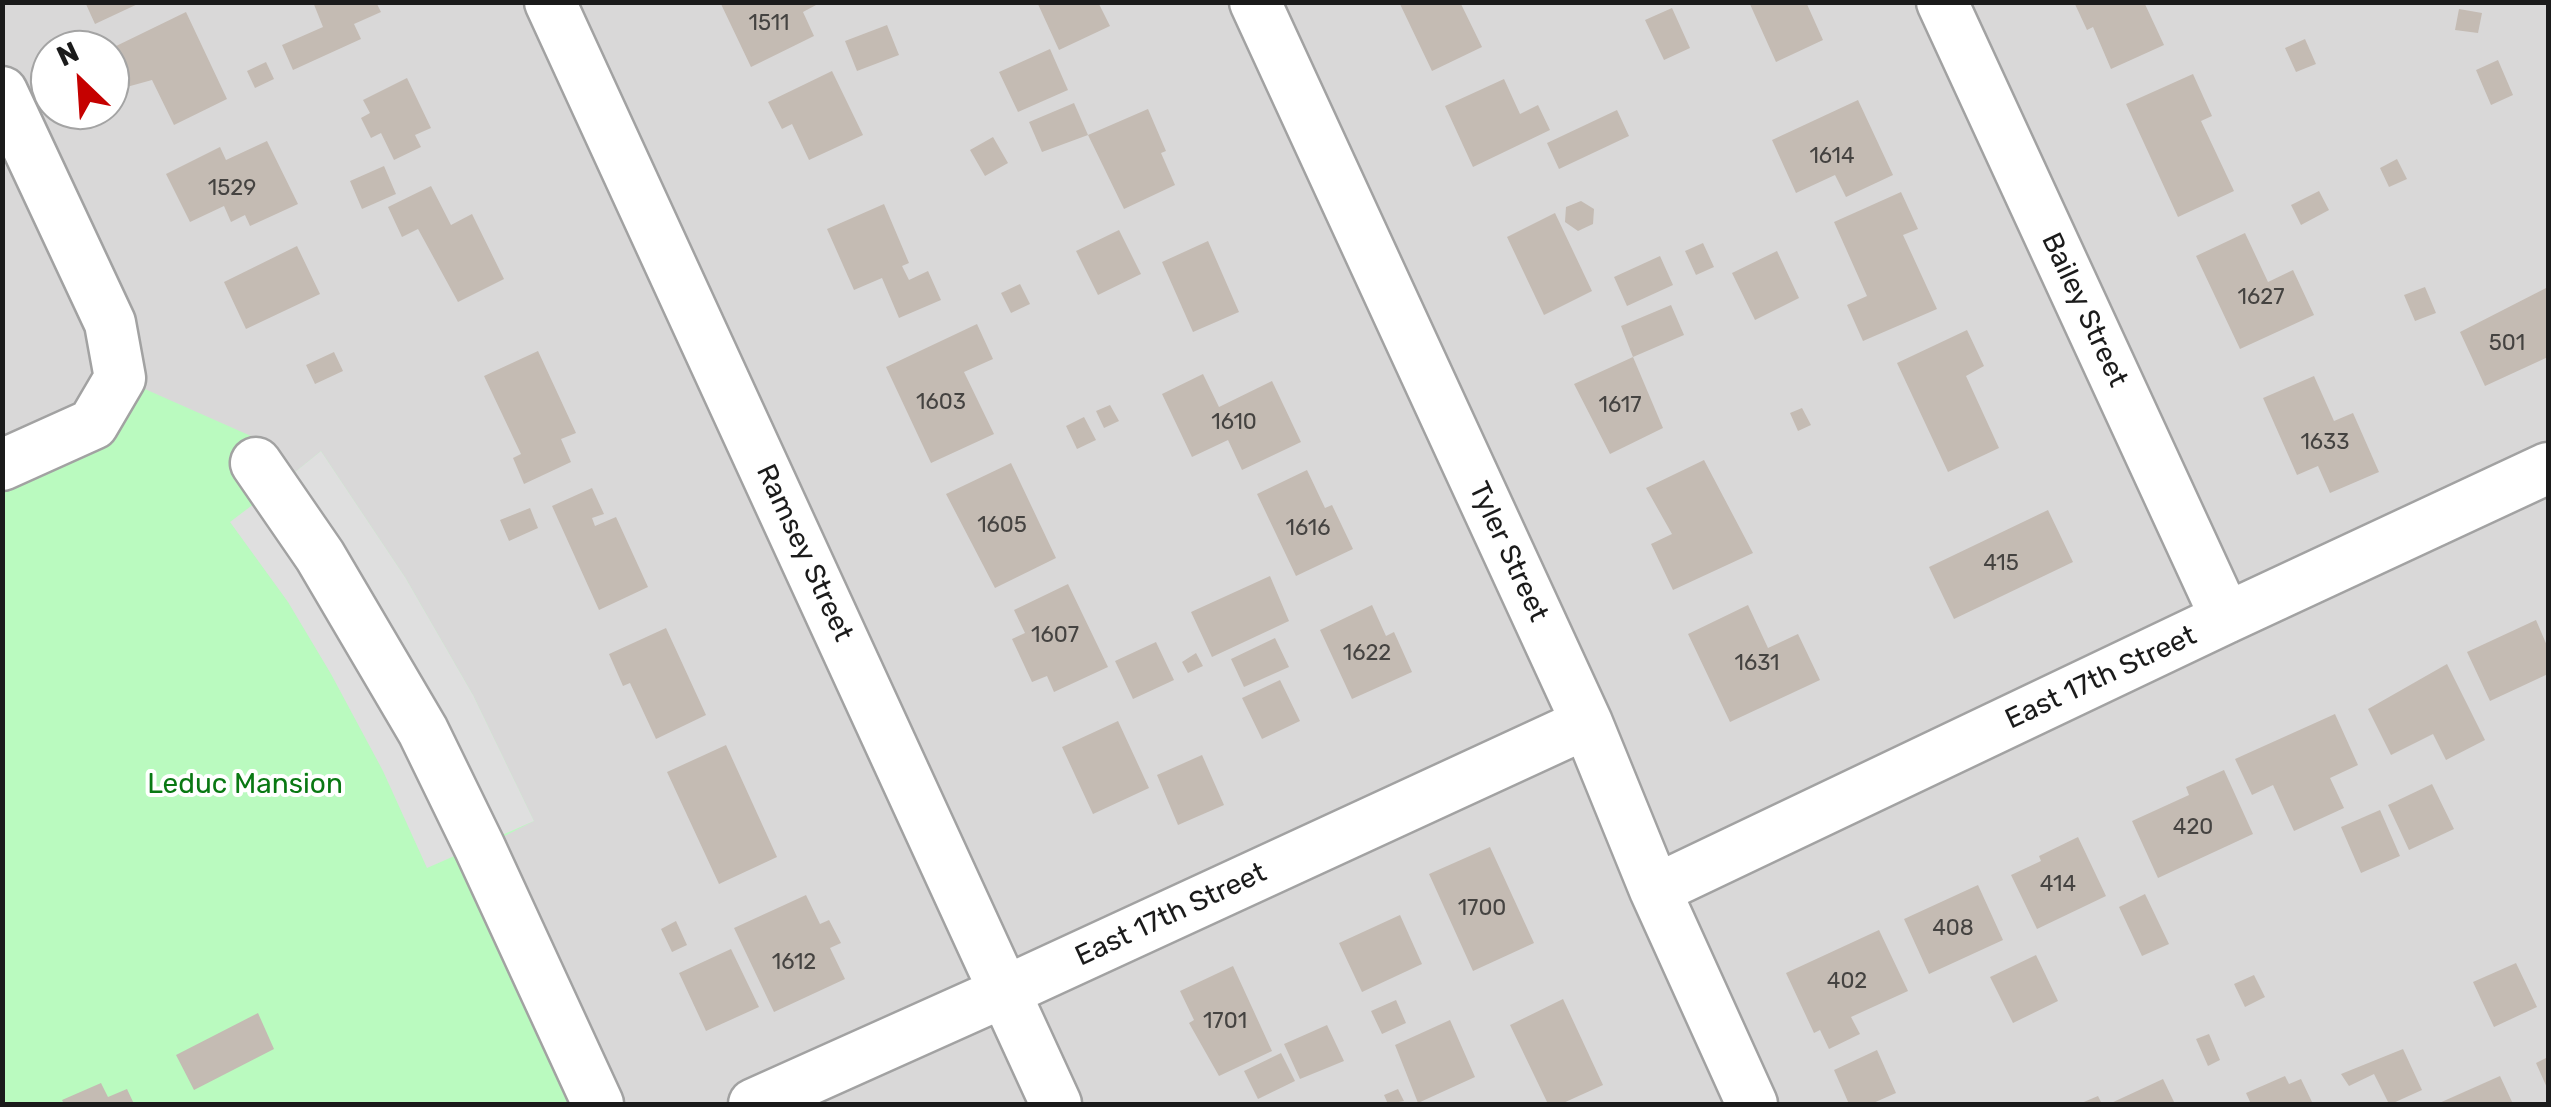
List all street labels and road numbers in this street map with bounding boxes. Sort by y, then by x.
street label: Bailey Street [2034,228,2134,392]
street label: Ramsey Street [748,459,860,647]
street label: Tyler Street [1461,477,1555,627]
street label: East 17th Street [2000,619,2202,737]
street label: East 17th Street [1070,856,1272,974]

